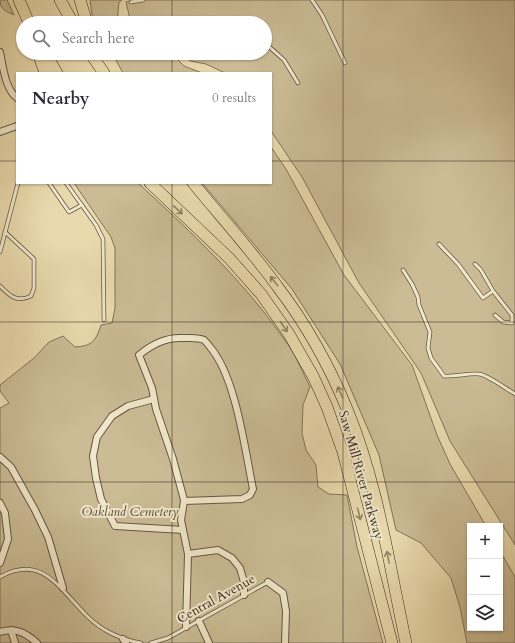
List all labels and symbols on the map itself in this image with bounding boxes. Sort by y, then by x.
one-way arrow [173,205,183,214]
one-way arrow [270,276,278,287]
one-way arrow [280,321,288,332]
one-way arrow [336,387,344,399]
street label: Saw Mill River Parkway [334,408,388,542]
park label: Oakland Cemetery [81,503,179,521]
one-way arrow [355,507,363,520]
one-way arrow [384,551,392,564]
street label: Central Avenue [174,570,258,628]

